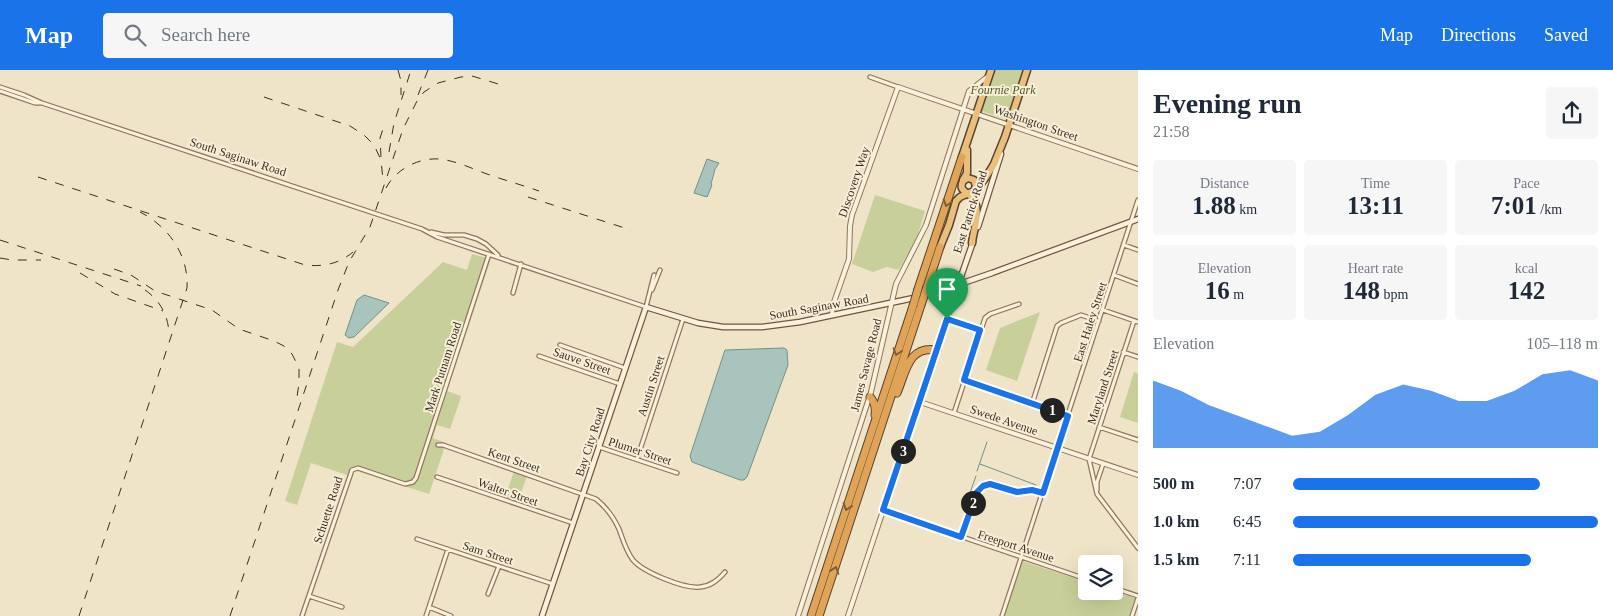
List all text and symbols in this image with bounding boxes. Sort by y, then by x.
search box [103,13,453,58]
icon: search [121,21,149,49]
text: Map [25,22,73,48]
text: Search here [161,24,250,45]
text: Map [1380,25,1413,45]
text: Directions [1441,25,1516,45]
text: Saved [1544,25,1588,45]
park label: Fournie Park [970,83,1036,97]
button: share [1546,87,1598,139]
text: Evening run [1153,88,1302,119]
street label: Washington Street [992,102,1081,144]
text: 21:58 [1153,123,1189,140]
street label: South Saginaw Road [188,135,288,179]
street label: Discovery Way [835,145,873,219]
street label: East Patrick Road [950,169,990,255]
text: Distance [1200,176,1249,191]
text: Time [1361,176,1390,191]
text: Pace [1513,176,1540,191]
text: 1.88 [1192,192,1236,219]
text: 13:11 [1347,192,1404,219]
text: 7:01 [1491,192,1537,219]
one-way arrow [942,199,952,207]
text: km [1236,202,1257,217]
text: /km [1537,202,1562,217]
text: Elevation [1198,261,1251,276]
text: Heart rate [1348,261,1403,276]
text: kcal [1515,261,1538,276]
pin [926,268,968,319]
icon: arrive [933,275,961,303]
text: 16 [1205,277,1230,304]
text: 148 [1343,277,1380,304]
text: 142 [1508,277,1545,304]
street label: East Haley Street [1070,280,1110,364]
text: m [1230,287,1244,302]
text: bpm [1380,287,1408,302]
street label: South Saginaw Road [768,291,870,323]
street label: James Savage Road [848,317,884,413]
street label: Mark Putnam Road [422,320,464,414]
text: Elevation [1153,335,1214,352]
text: 105–118 m [1526,335,1598,352]
street label: Sauve Street [551,345,613,378]
street label: Maryland Street [1084,347,1122,426]
one-way arrow [893,348,903,356]
street label: Austin Street [635,353,668,418]
pin: 1 [1040,398,1064,422]
street label: Swede Avenue [968,402,1040,438]
text: 1 [1049,403,1056,418]
street label: Bay City Road [572,406,608,478]
street label: Plumer Street [607,434,674,468]
pin: 3 [890,438,916,464]
text: 3 [900,444,907,459]
street label: Kent Street [486,445,543,476]
street label: Schuette Road [311,475,345,545]
street label: Walter Street [476,475,541,509]
text: 500 m [1153,475,1194,492]
text: 7:07 [1233,475,1261,492]
pin: 2 [960,490,986,516]
text: 2 [970,496,977,511]
one-way arrow [842,502,852,510]
text: 1.0 km [1153,513,1199,530]
text: 6:45 [1233,513,1261,530]
street label: Freeport Avenue [976,527,1056,565]
street label: Sam Street [461,538,516,568]
text: 1.5 km [1153,551,1199,568]
text: 7:11 [1233,551,1261,568]
map controls [1078,555,1123,600]
button: layers [1078,555,1123,600]
one-way arrow [829,566,839,574]

